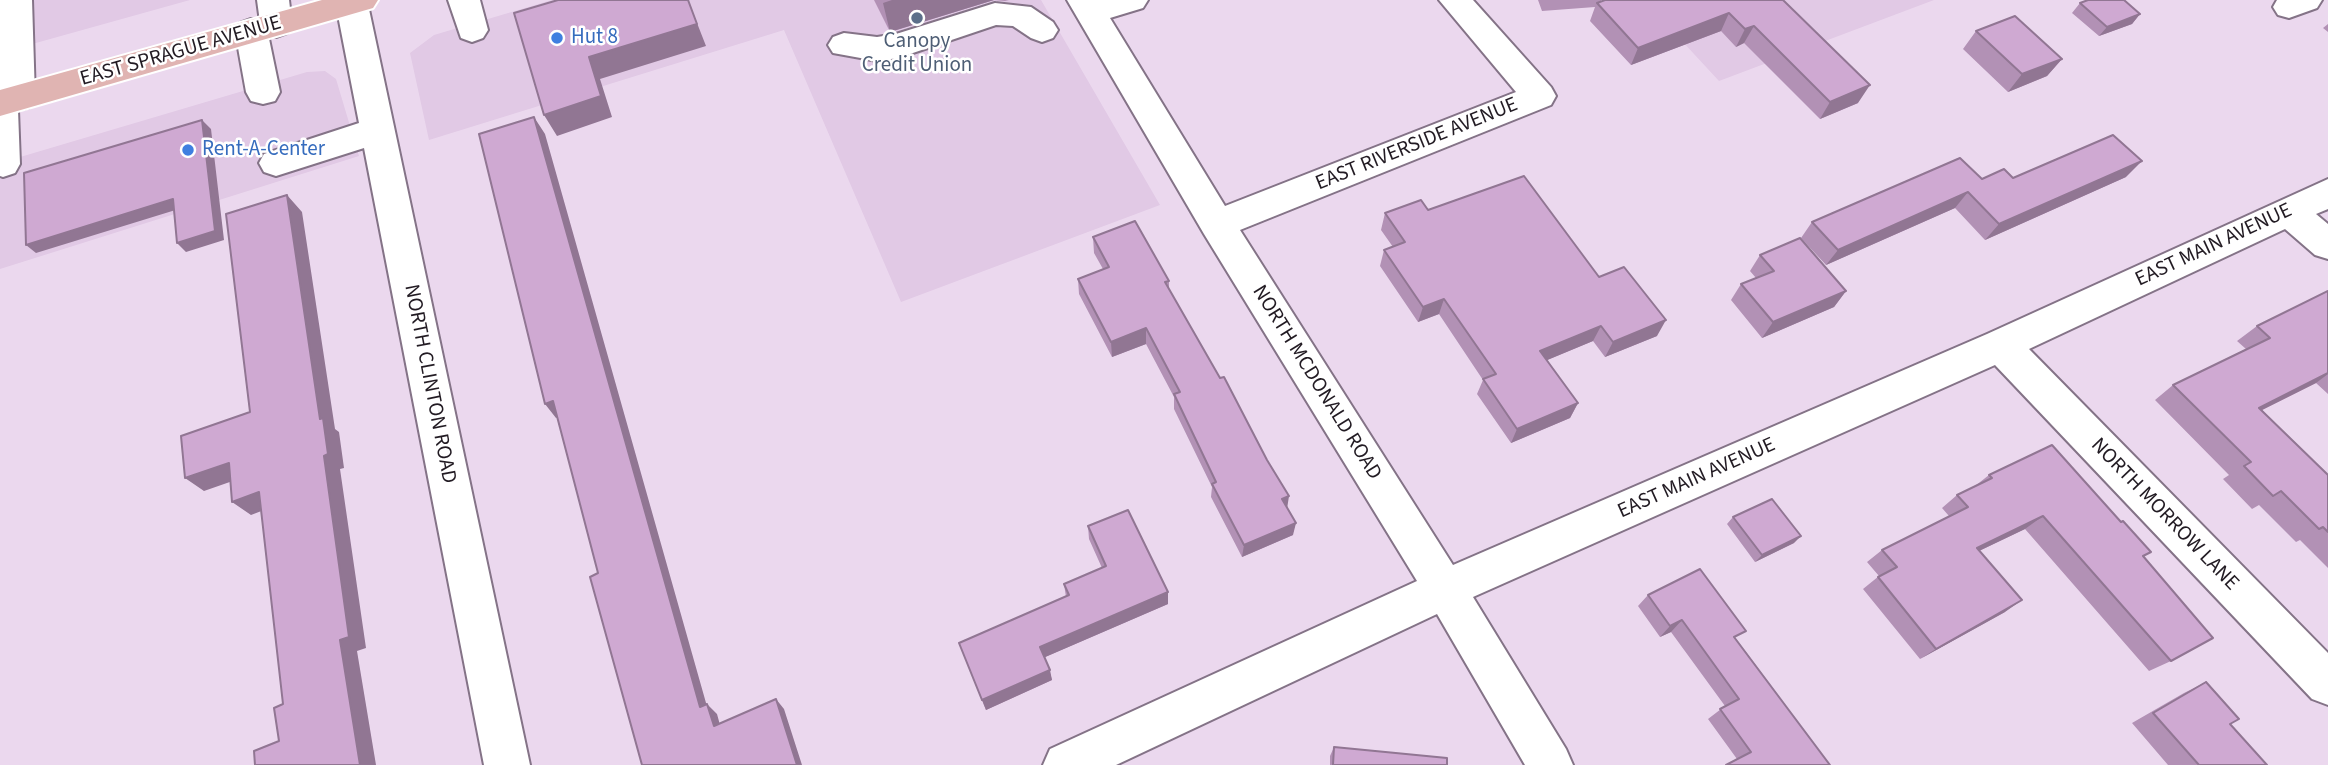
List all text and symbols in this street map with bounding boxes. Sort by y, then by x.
marker: Canopy Credit Union [909,10,925,26]
street label: EAST SPRAGUE AVENUE [78,11,284,93]
place label: Hut 8 [571,25,618,51]
place label: Canopy Credit Union [862,29,972,79]
marker: Hut 8 [549,30,565,46]
street label: EAST RIVERSIDE AVENUE [1312,93,1522,197]
place label: Rent-A-Center [202,137,325,163]
marker: Rent-A-Center [180,142,196,158]
street label: EAST MAIN AVENUE [2132,199,2296,293]
street label: NORTH MCDONALD ROAD [1246,281,1386,485]
street label: NORTH CLINTON ROAD [397,282,461,486]
street label: EAST MAIN AVENUE [1614,433,1780,525]
street label: NORTH MORROW LANE [2085,433,2243,597]

